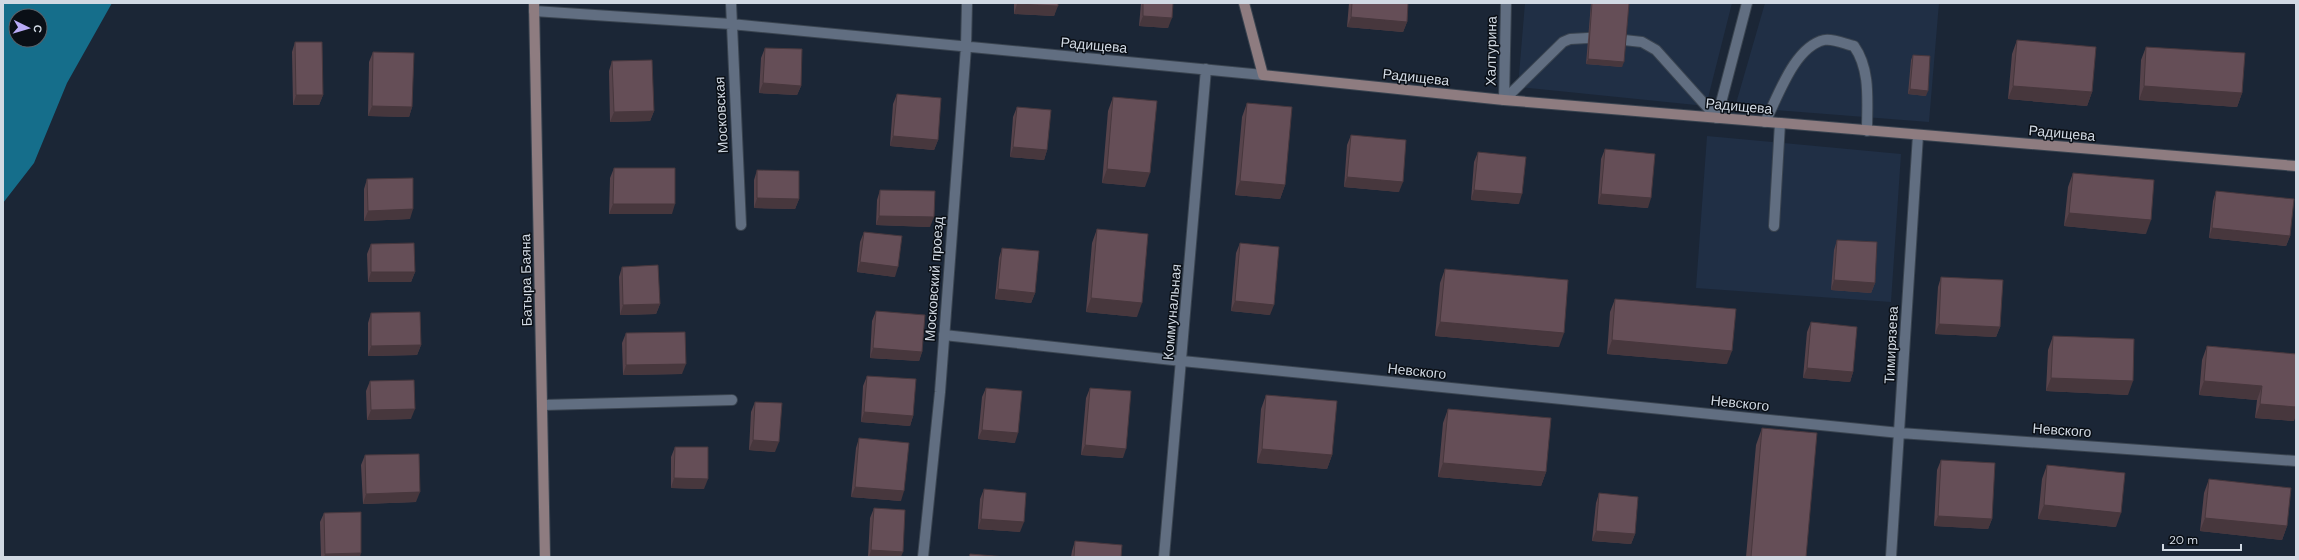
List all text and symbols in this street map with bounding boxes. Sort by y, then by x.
north arrow [8,8,48,48]
street label: Халтурина [1481,16,1501,86]
text: С [31,24,45,33]
street label: Радищева [1060,33,1128,57]
street label: Радищева [1382,65,1450,89]
street label: Московская [710,76,732,154]
street label: Радищева [1705,94,1773,118]
street label: Радищева [2028,121,2096,145]
street label: Московский проезд [921,216,947,342]
street label: Батыра Баяна [516,233,536,326]
street label: Коммунальная [1159,263,1185,361]
street label: Тимирязева [1880,306,1902,384]
street label: Невского [1387,359,1447,383]
street label: Невского [1710,391,1770,415]
street label: Невского [2032,419,2092,441]
scale bar [2163,526,2241,552]
text: 20 m [2169,532,2198,548]

